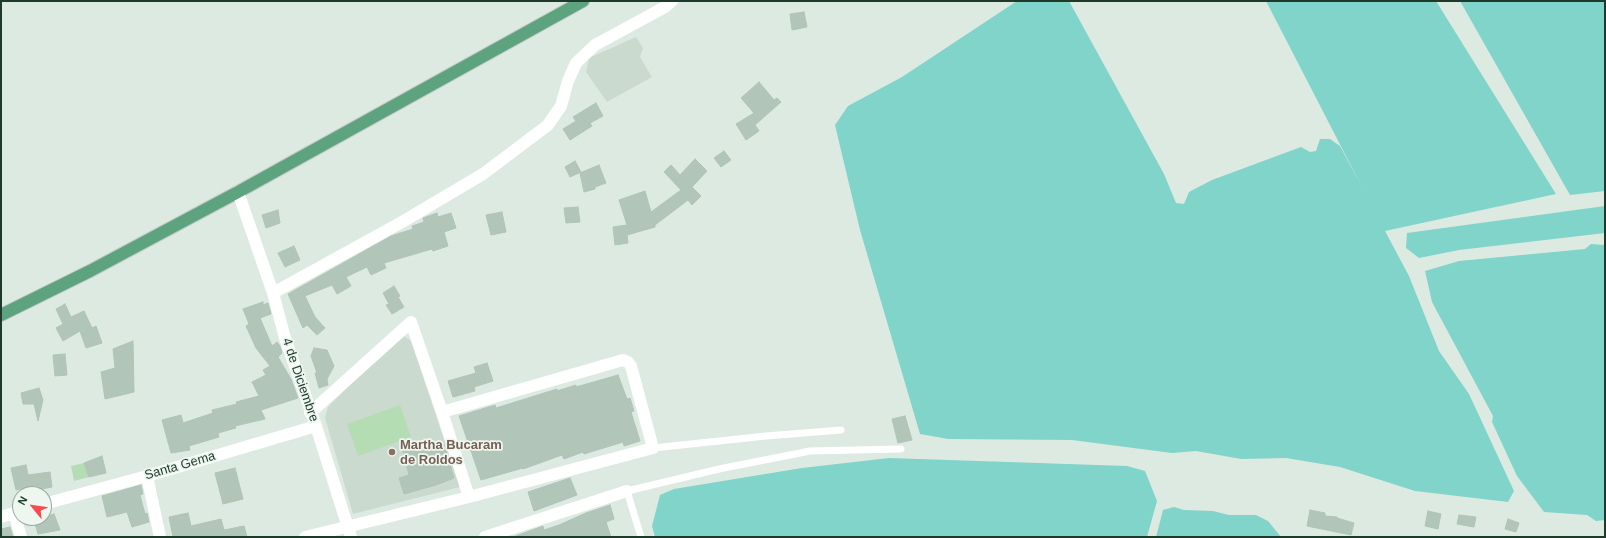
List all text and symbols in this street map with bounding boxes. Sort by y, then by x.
street label: 4 de Diciembre [278,336,322,424]
place label: Martha Bucaram de Roldos [400,437,502,468]
marker: Martha Bucaram de Roldos [387,447,397,457]
street label: Santa Gema [143,448,217,484]
north arrow [12,486,52,526]
text: N [15,494,30,507]

